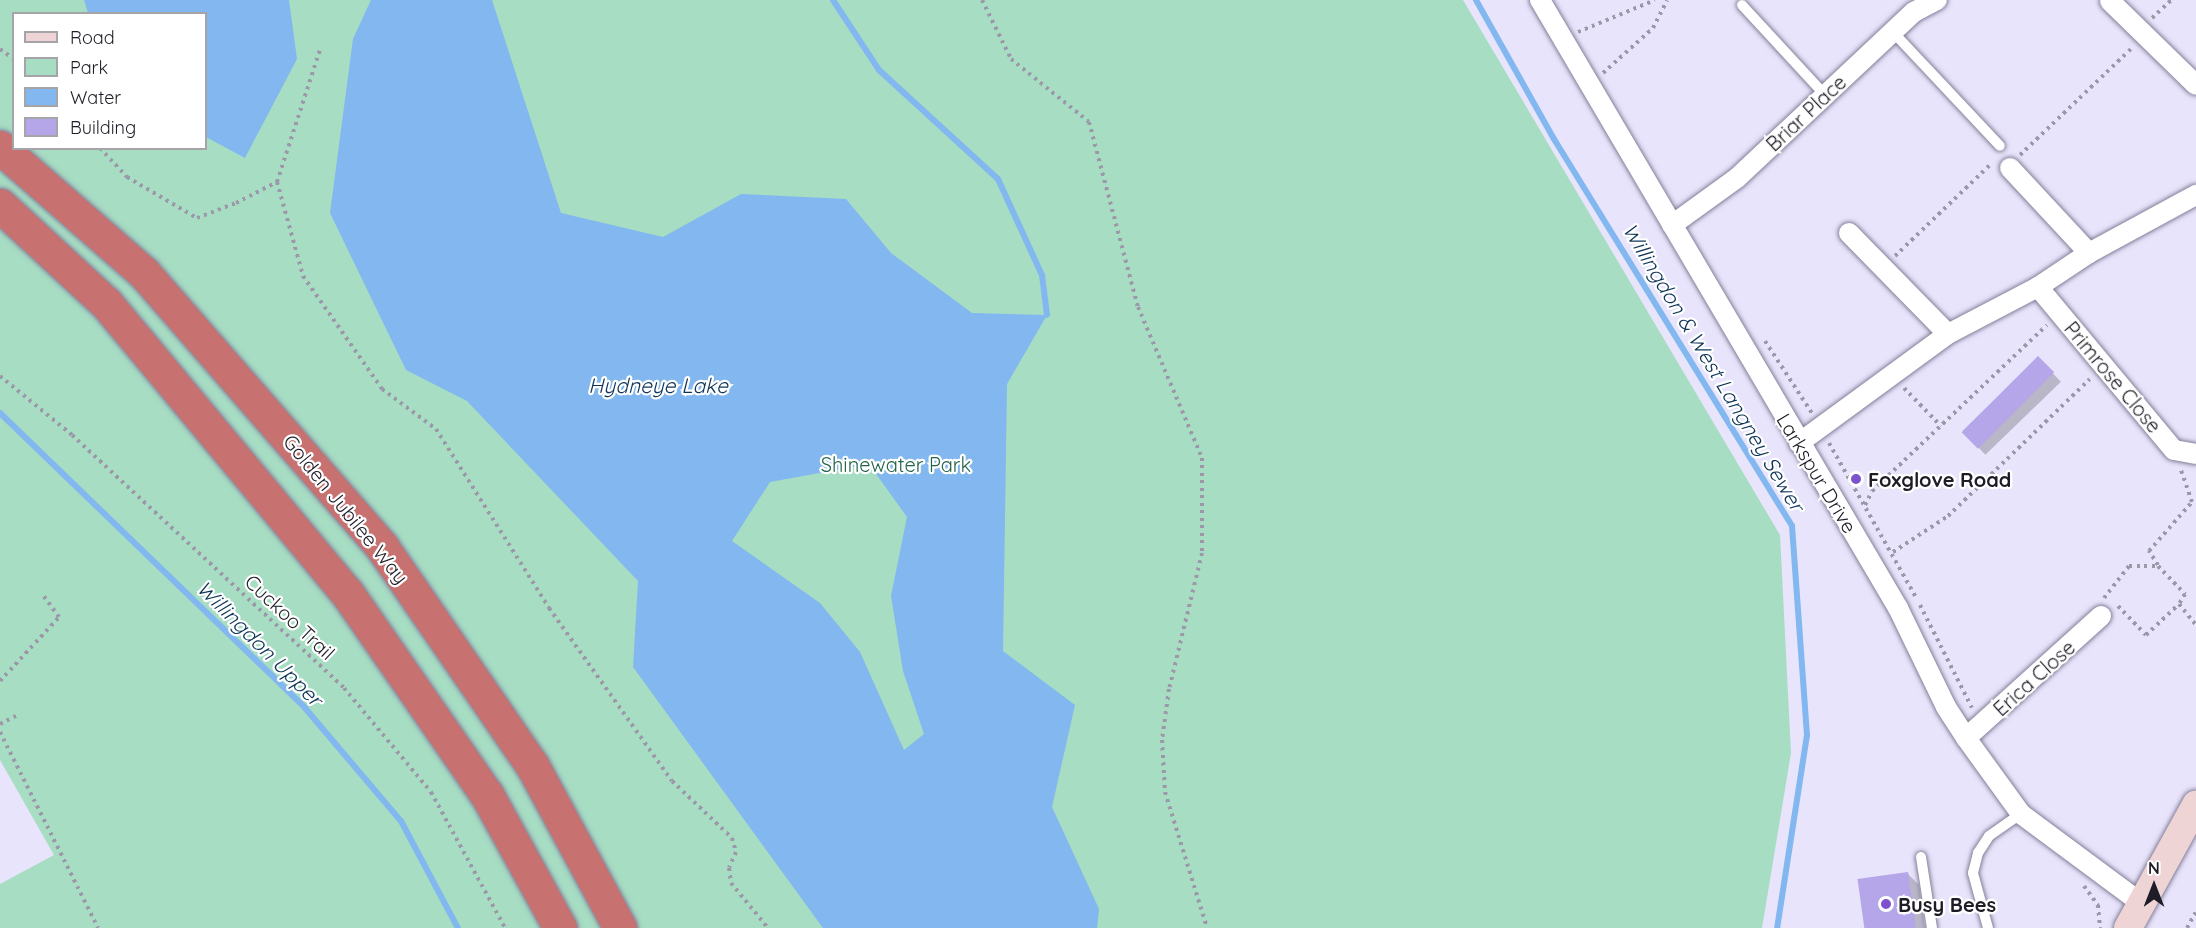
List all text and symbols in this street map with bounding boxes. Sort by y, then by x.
legend [12,12,207,150]
text: Road [70,26,115,49]
text: Park [70,56,108,79]
street label: Briar Place [1761,70,1851,156]
text: Water [70,86,121,109]
text: Building [70,116,136,139]
water label: Willingdon & West Langney Sewer [1618,218,1810,516]
street label: Primrose Close [2060,316,2166,438]
water label: Hydneye Lake [588,372,728,398]
street label: Larkspur Drive [1772,409,1862,537]
street label: Golden Jubilee Way [278,430,414,588]
park label: Shinewater Park [821,452,971,476]
place label: Foxglove Road [1868,467,2011,491]
marker: Foxglove Road [1849,472,1863,486]
street label: Cuckoo Trail [240,569,340,665]
water label: Willingdon Upper [192,575,328,711]
street label: Erica Close [1988,635,2080,721]
north arrow [2124,856,2184,916]
text: N [2148,858,2160,878]
place label: Busy Bees [1898,892,1996,916]
marker: Busy Bees [1879,897,1893,911]

